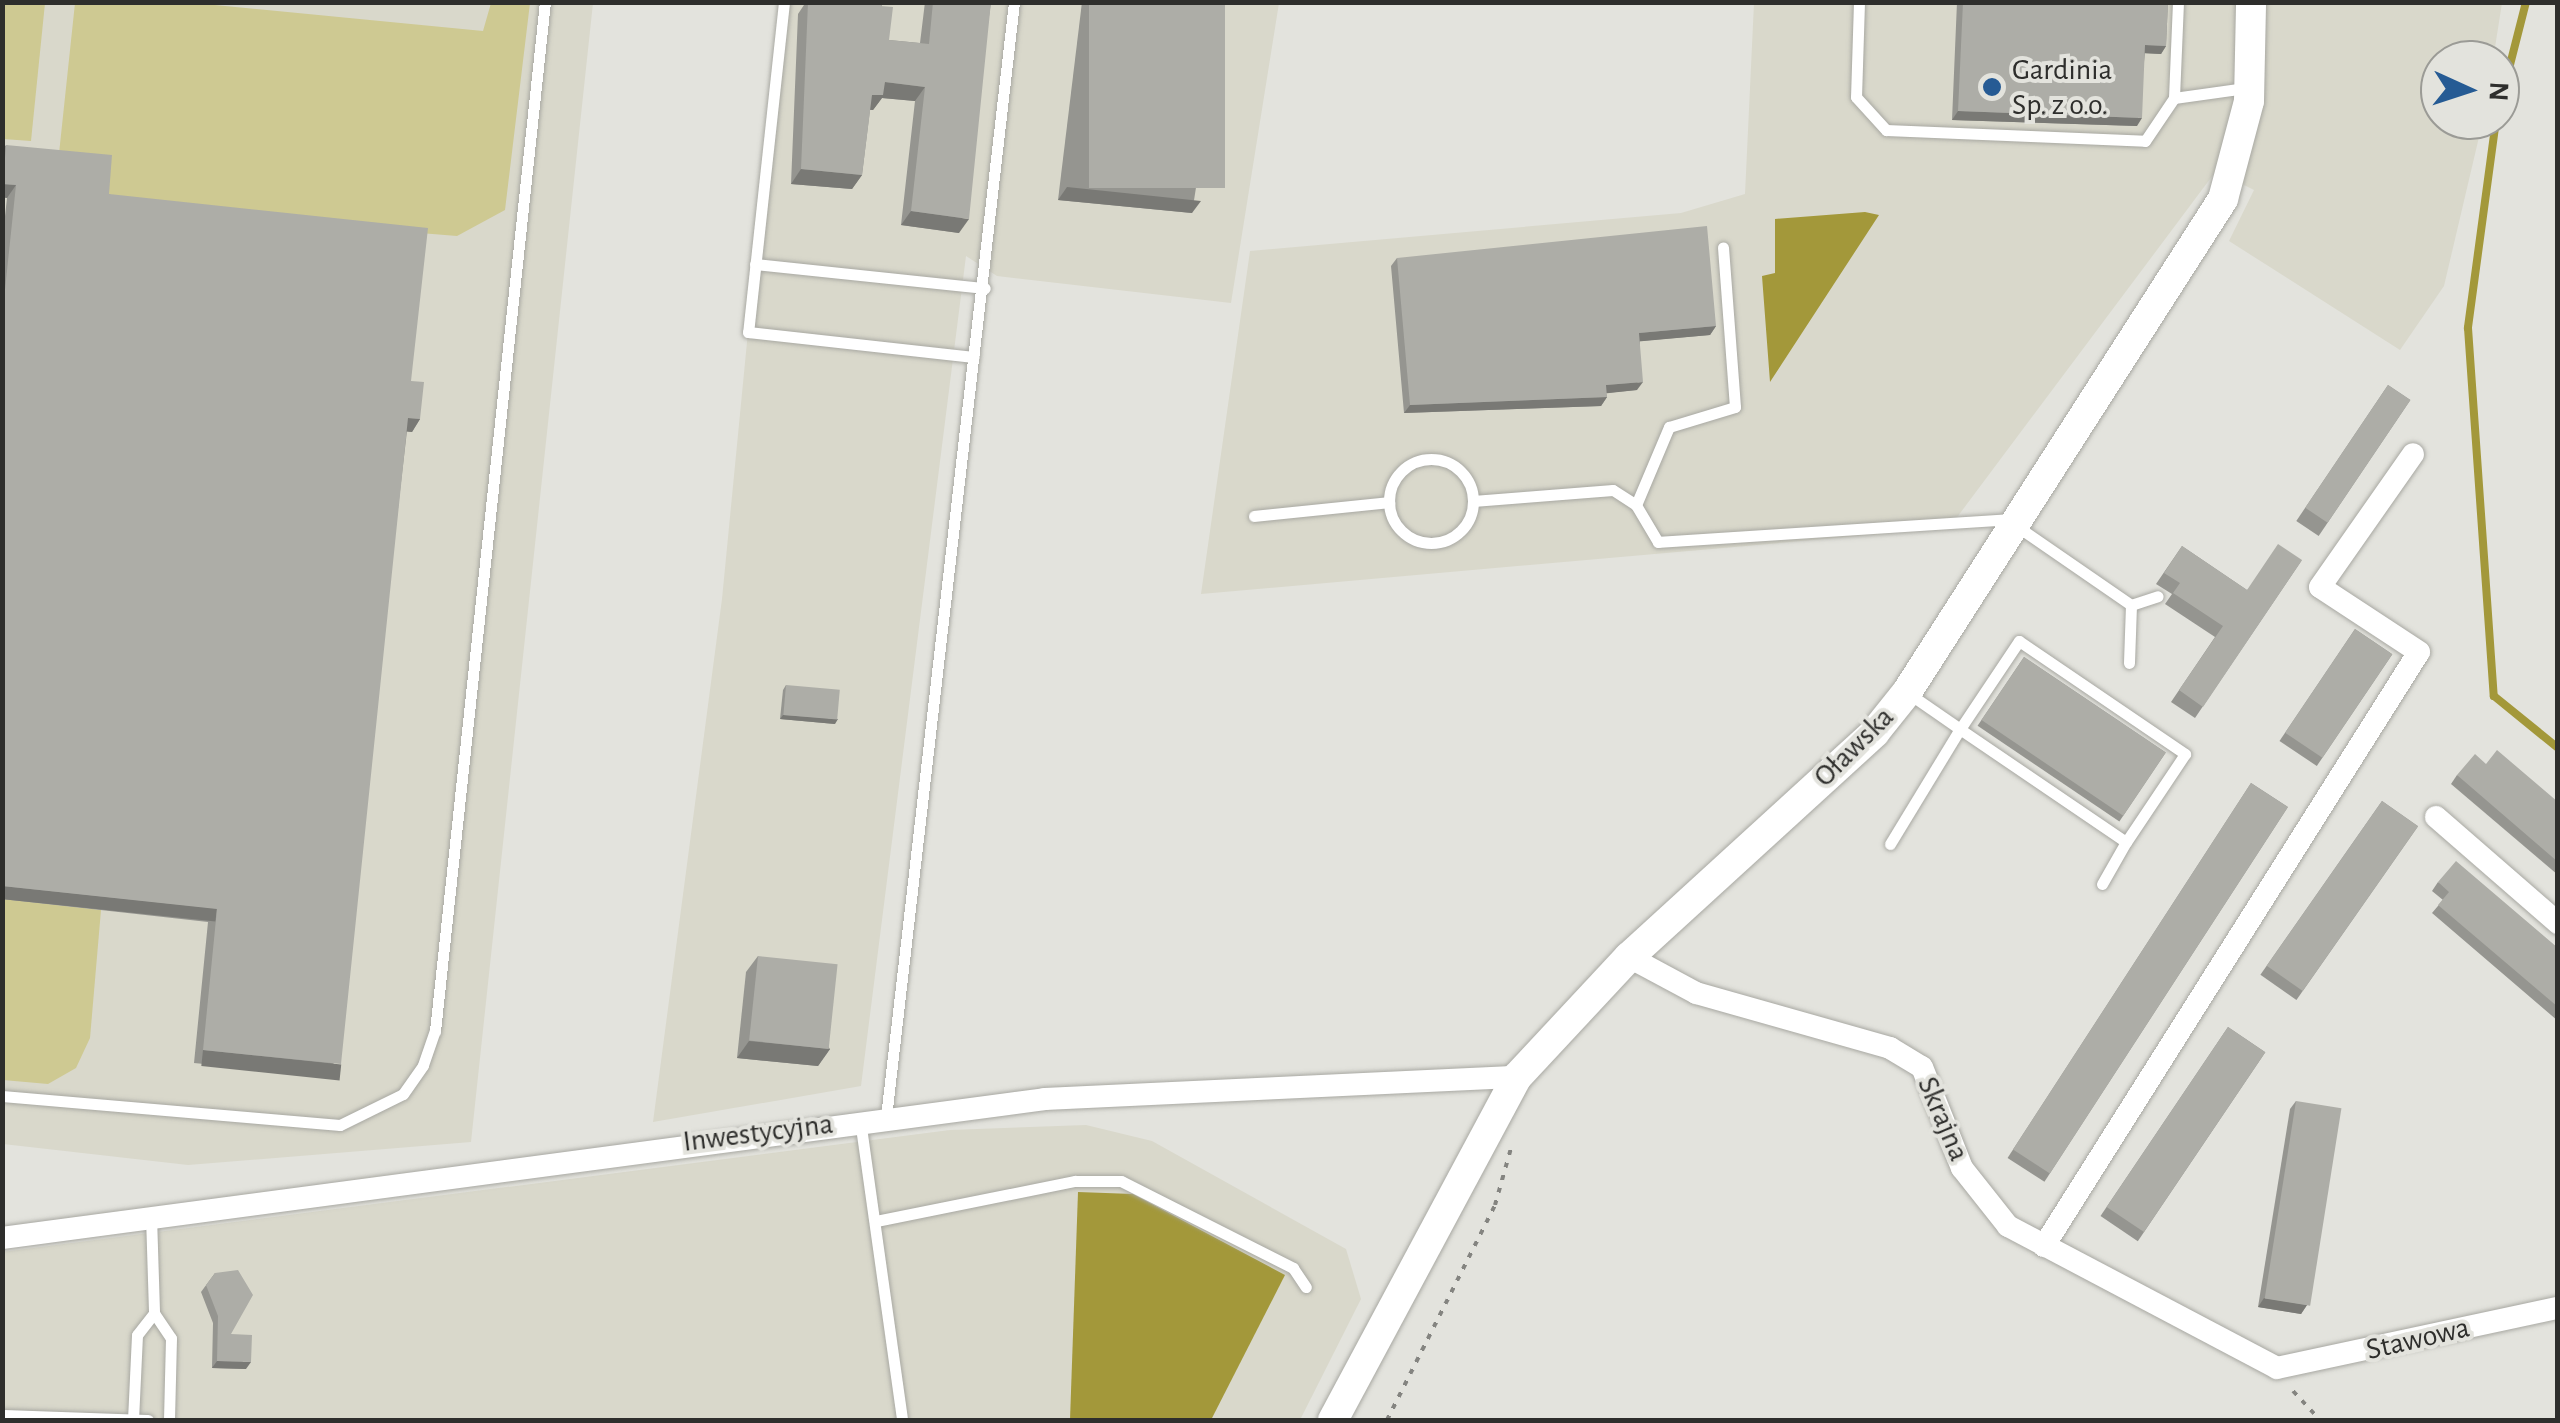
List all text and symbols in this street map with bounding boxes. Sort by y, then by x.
north arrow [2420,40,2520,140]
place label: Gardinia Sp. z o.o. [2012,52,2112,122]
marker: Gardinia Sp. z o.o. [1981,76,2003,98]
text: N [2483,81,2512,102]
street label: Oławska [1806,699,1902,795]
street label: Skrajna [1909,1071,1977,1167]
street label: Inwestycyjna [681,1106,835,1160]
street label: Stawowa [2363,1310,2473,1368]

